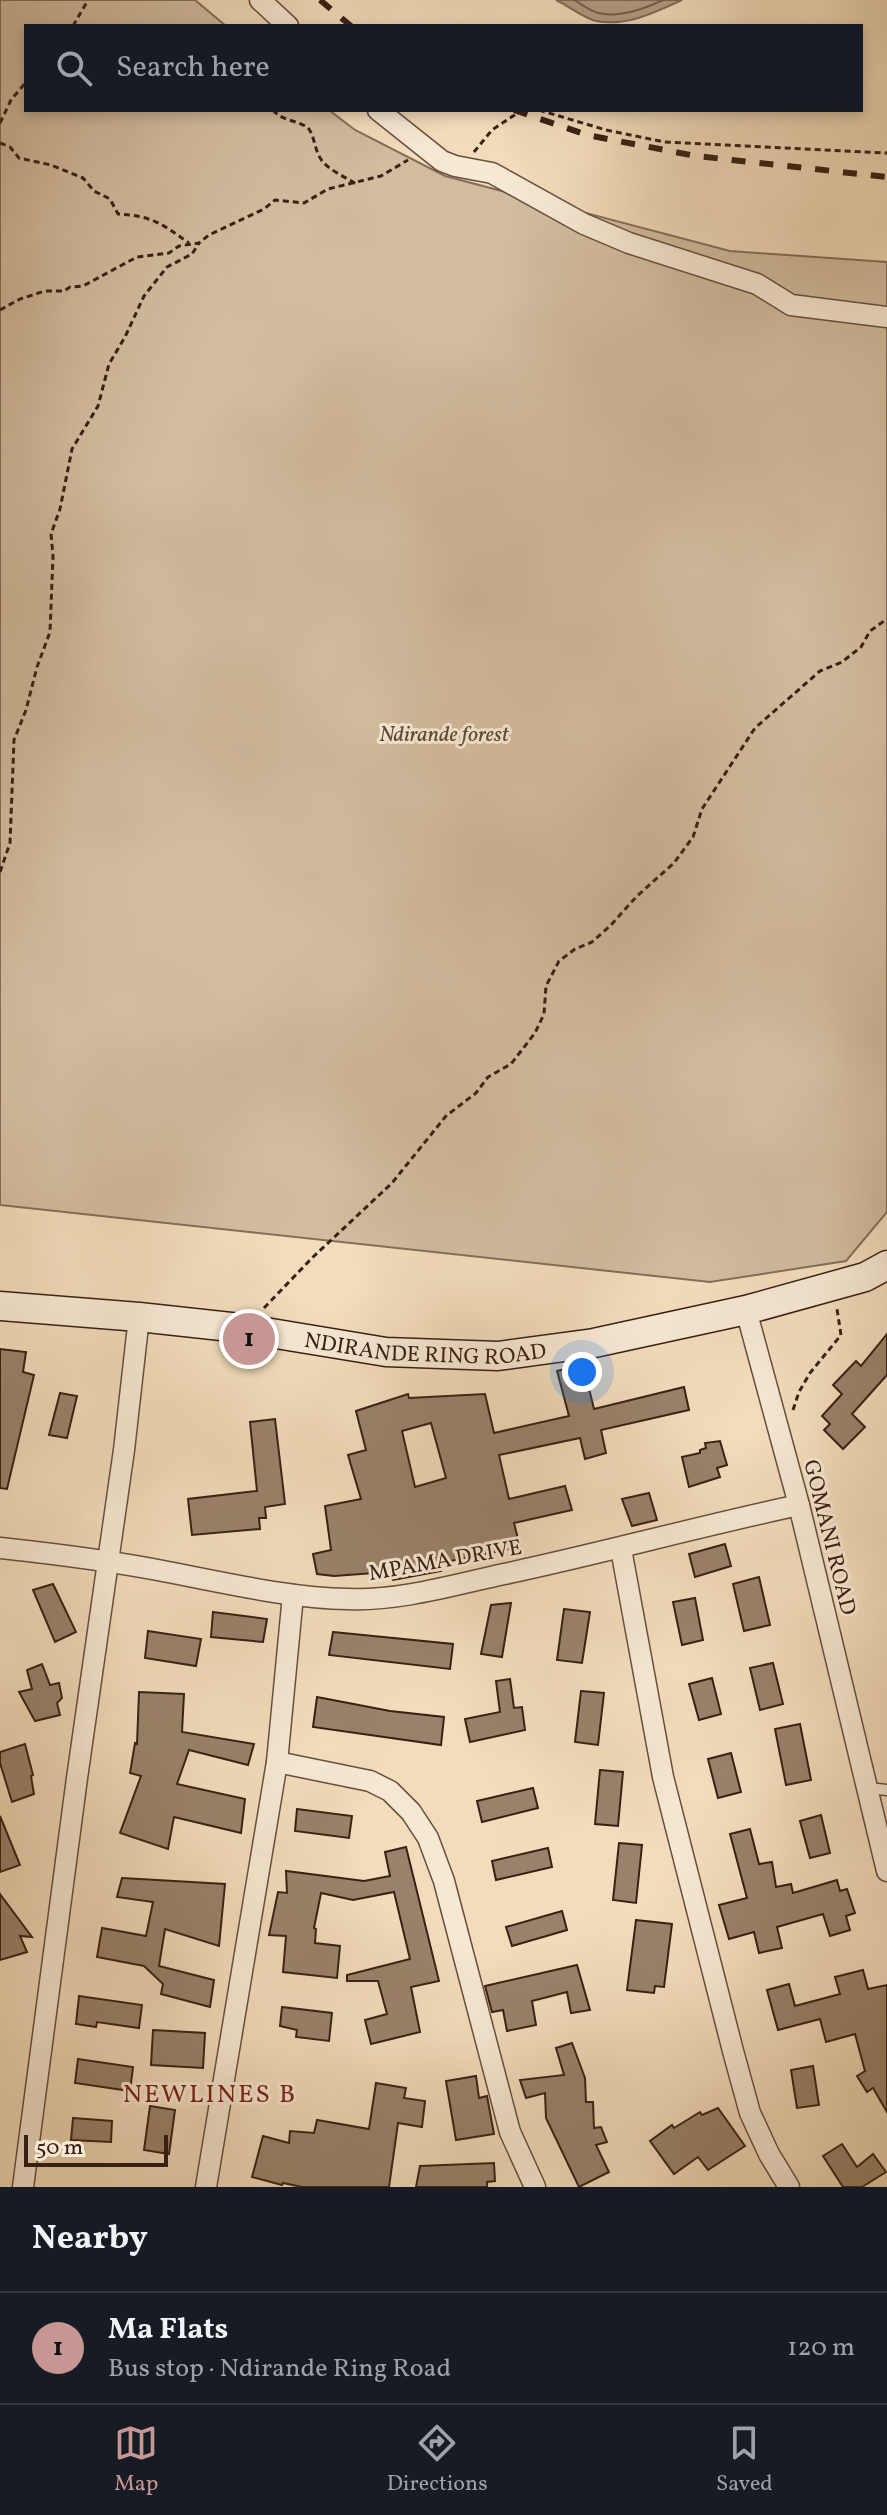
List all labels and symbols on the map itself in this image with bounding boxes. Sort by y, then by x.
park label: Ndirande forest [379,720,510,751]
pin: 1 [223,1309,275,1369]
street label: NDIRANDE RING ROAD [302,1326,548,1374]
your location [562,1352,602,1392]
street label: GOMANI ROAD [794,1457,863,1618]
street label: MPAMA DRIVE [366,1533,525,1590]
district label: NEWLINES B [123,2077,297,2113]
scale bar [24,2131,168,2167]

